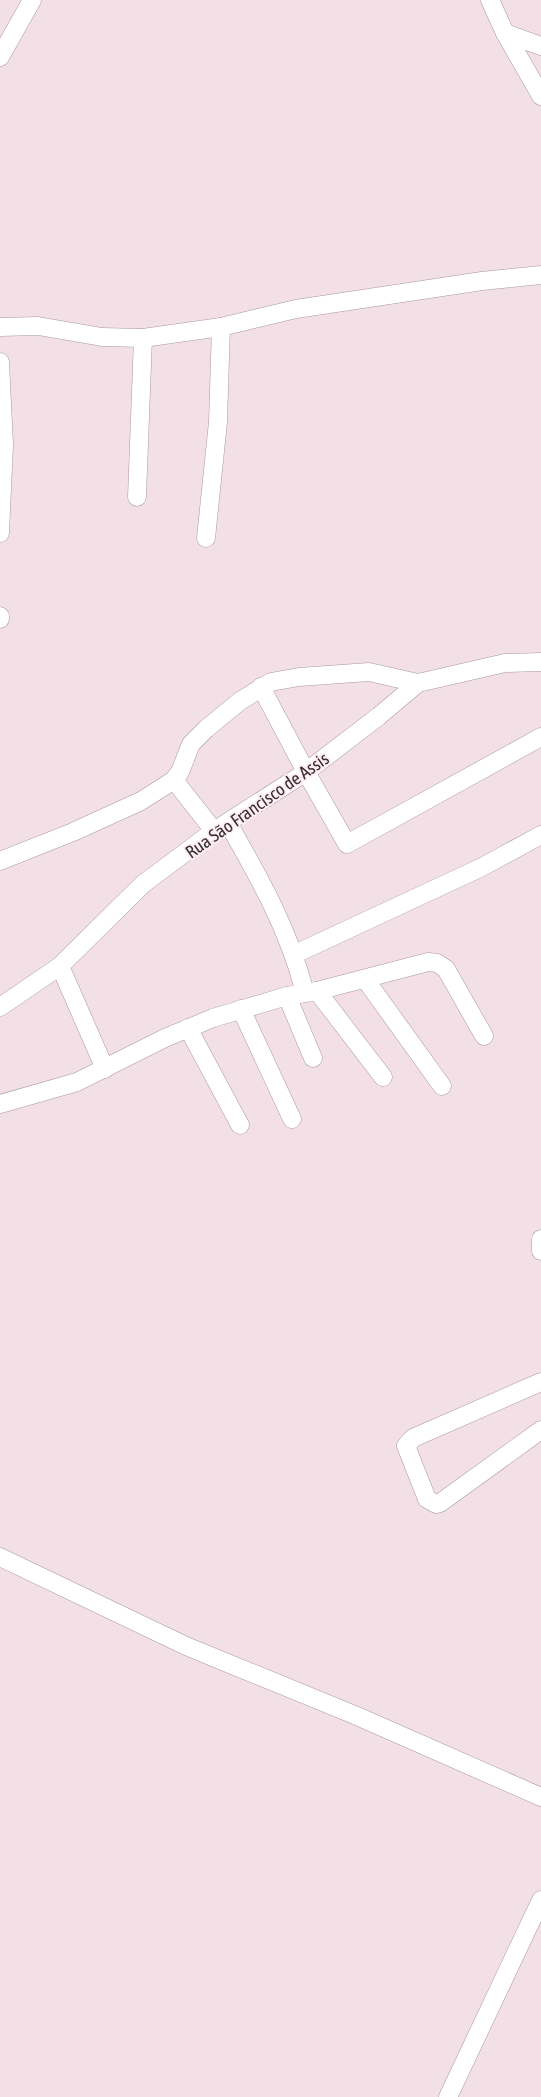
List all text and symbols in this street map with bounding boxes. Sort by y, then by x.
street label: Rua São Francisco de Assis [181,748,333,862]

